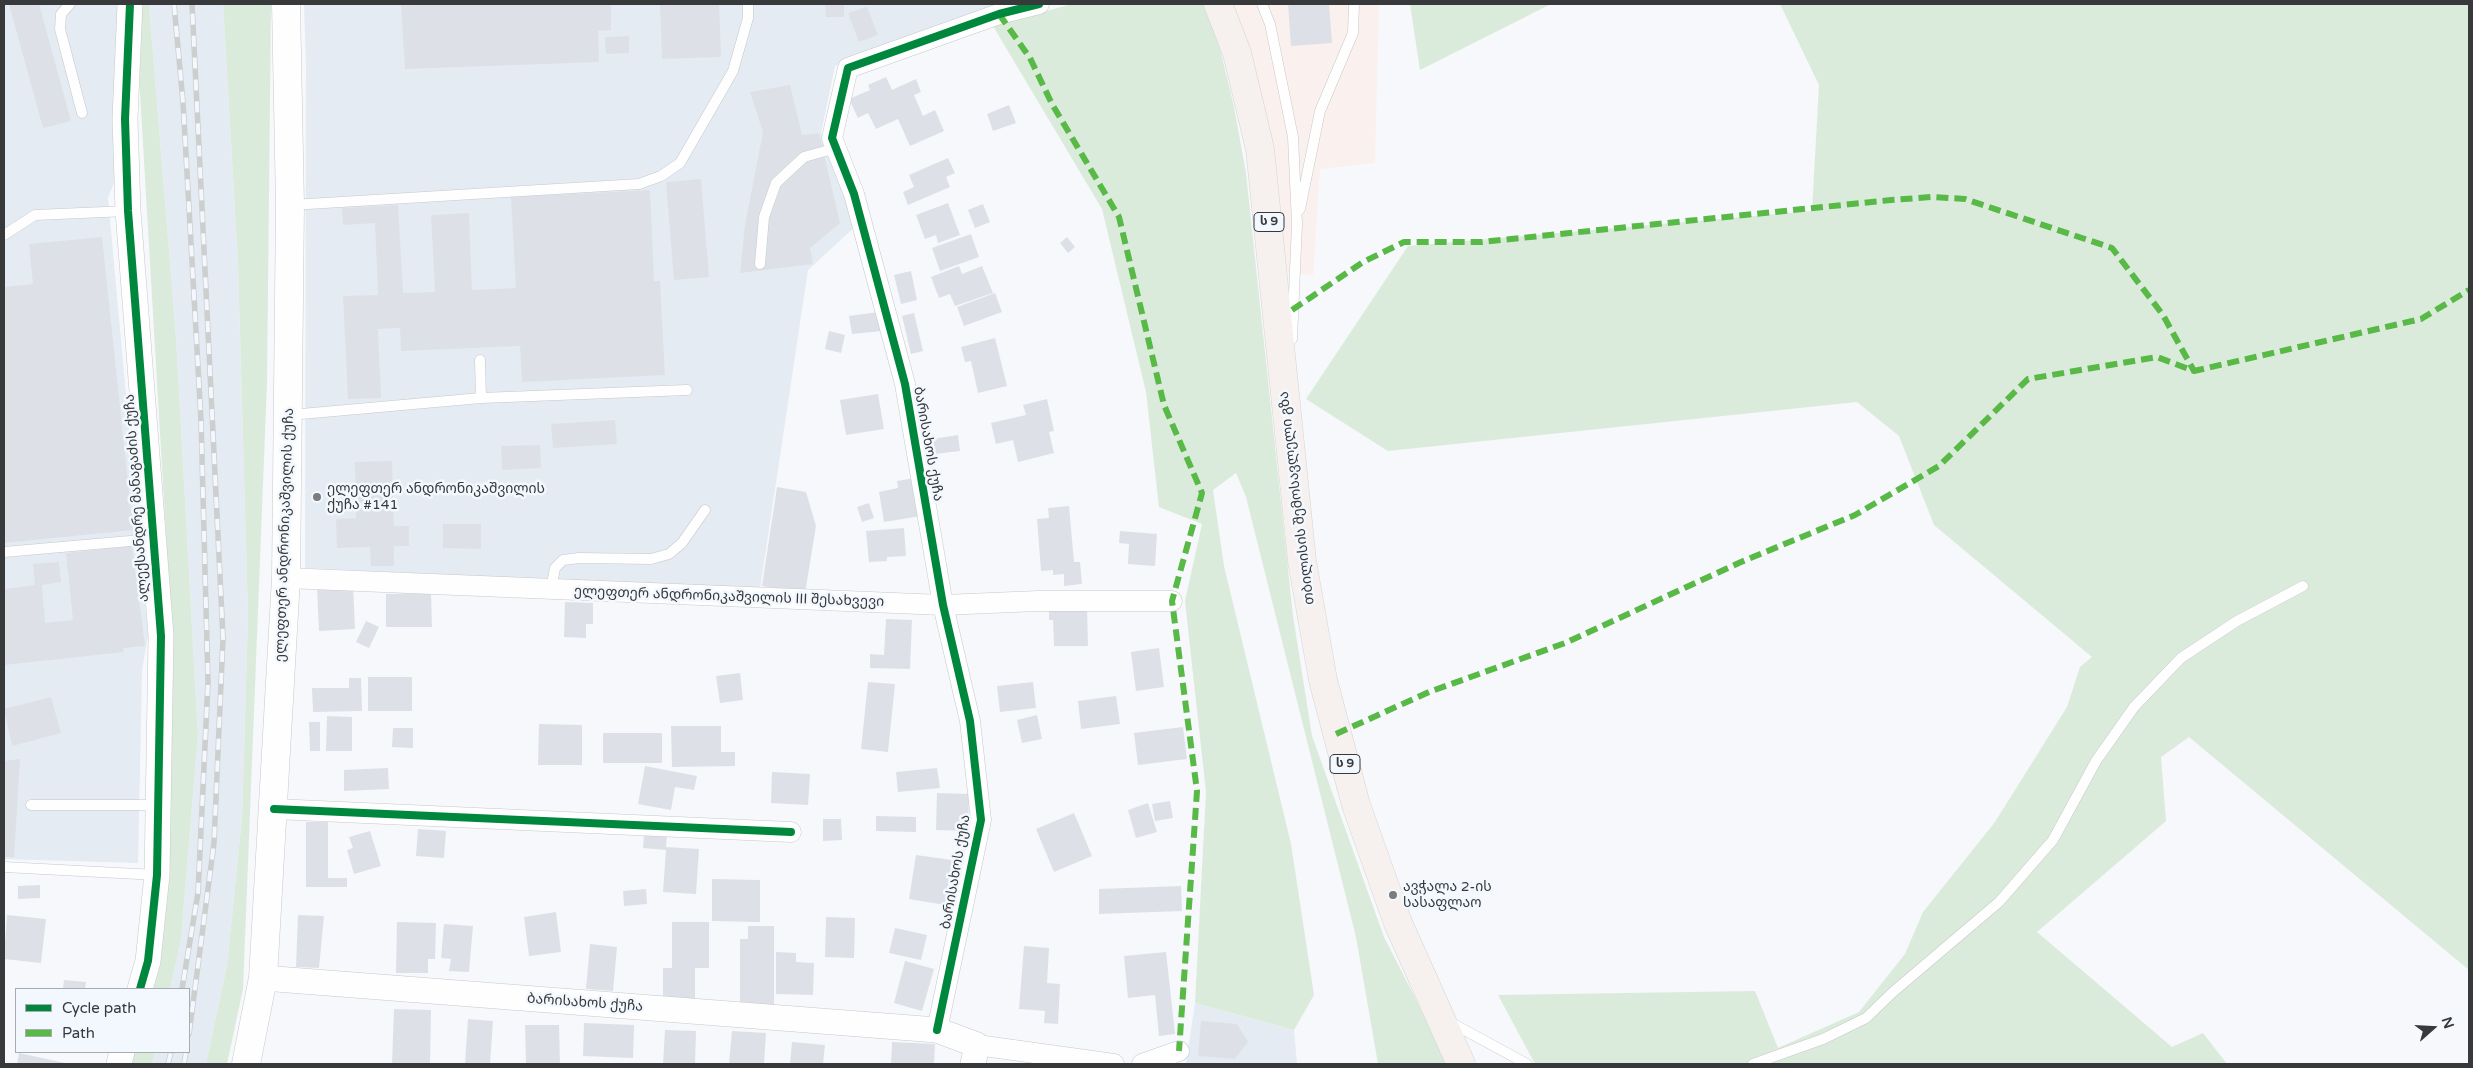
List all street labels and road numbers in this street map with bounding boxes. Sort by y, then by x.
road number: ს 9 [1254,212,1284,232]
street label: ბარისახოს ქუჩა [910,385,946,503]
street label: თბილისის შემოსავლელი გზა [1276,390,1318,606]
street label: ალექსანდრე მანაგაძის ქუჩა [121,394,153,602]
street label: ელეფთერ ანდრონიკაშვილის ქუჩა [272,408,298,662]
street label: ელეფთერ ანდრონიკაშვილის III შესახვევი [574,583,884,611]
road number: ს 9 [1330,754,1360,774]
street label: ბარისახოს ქუჩა [938,813,974,931]
street label: ბარისახოს ქუჩა [526,991,644,1015]

